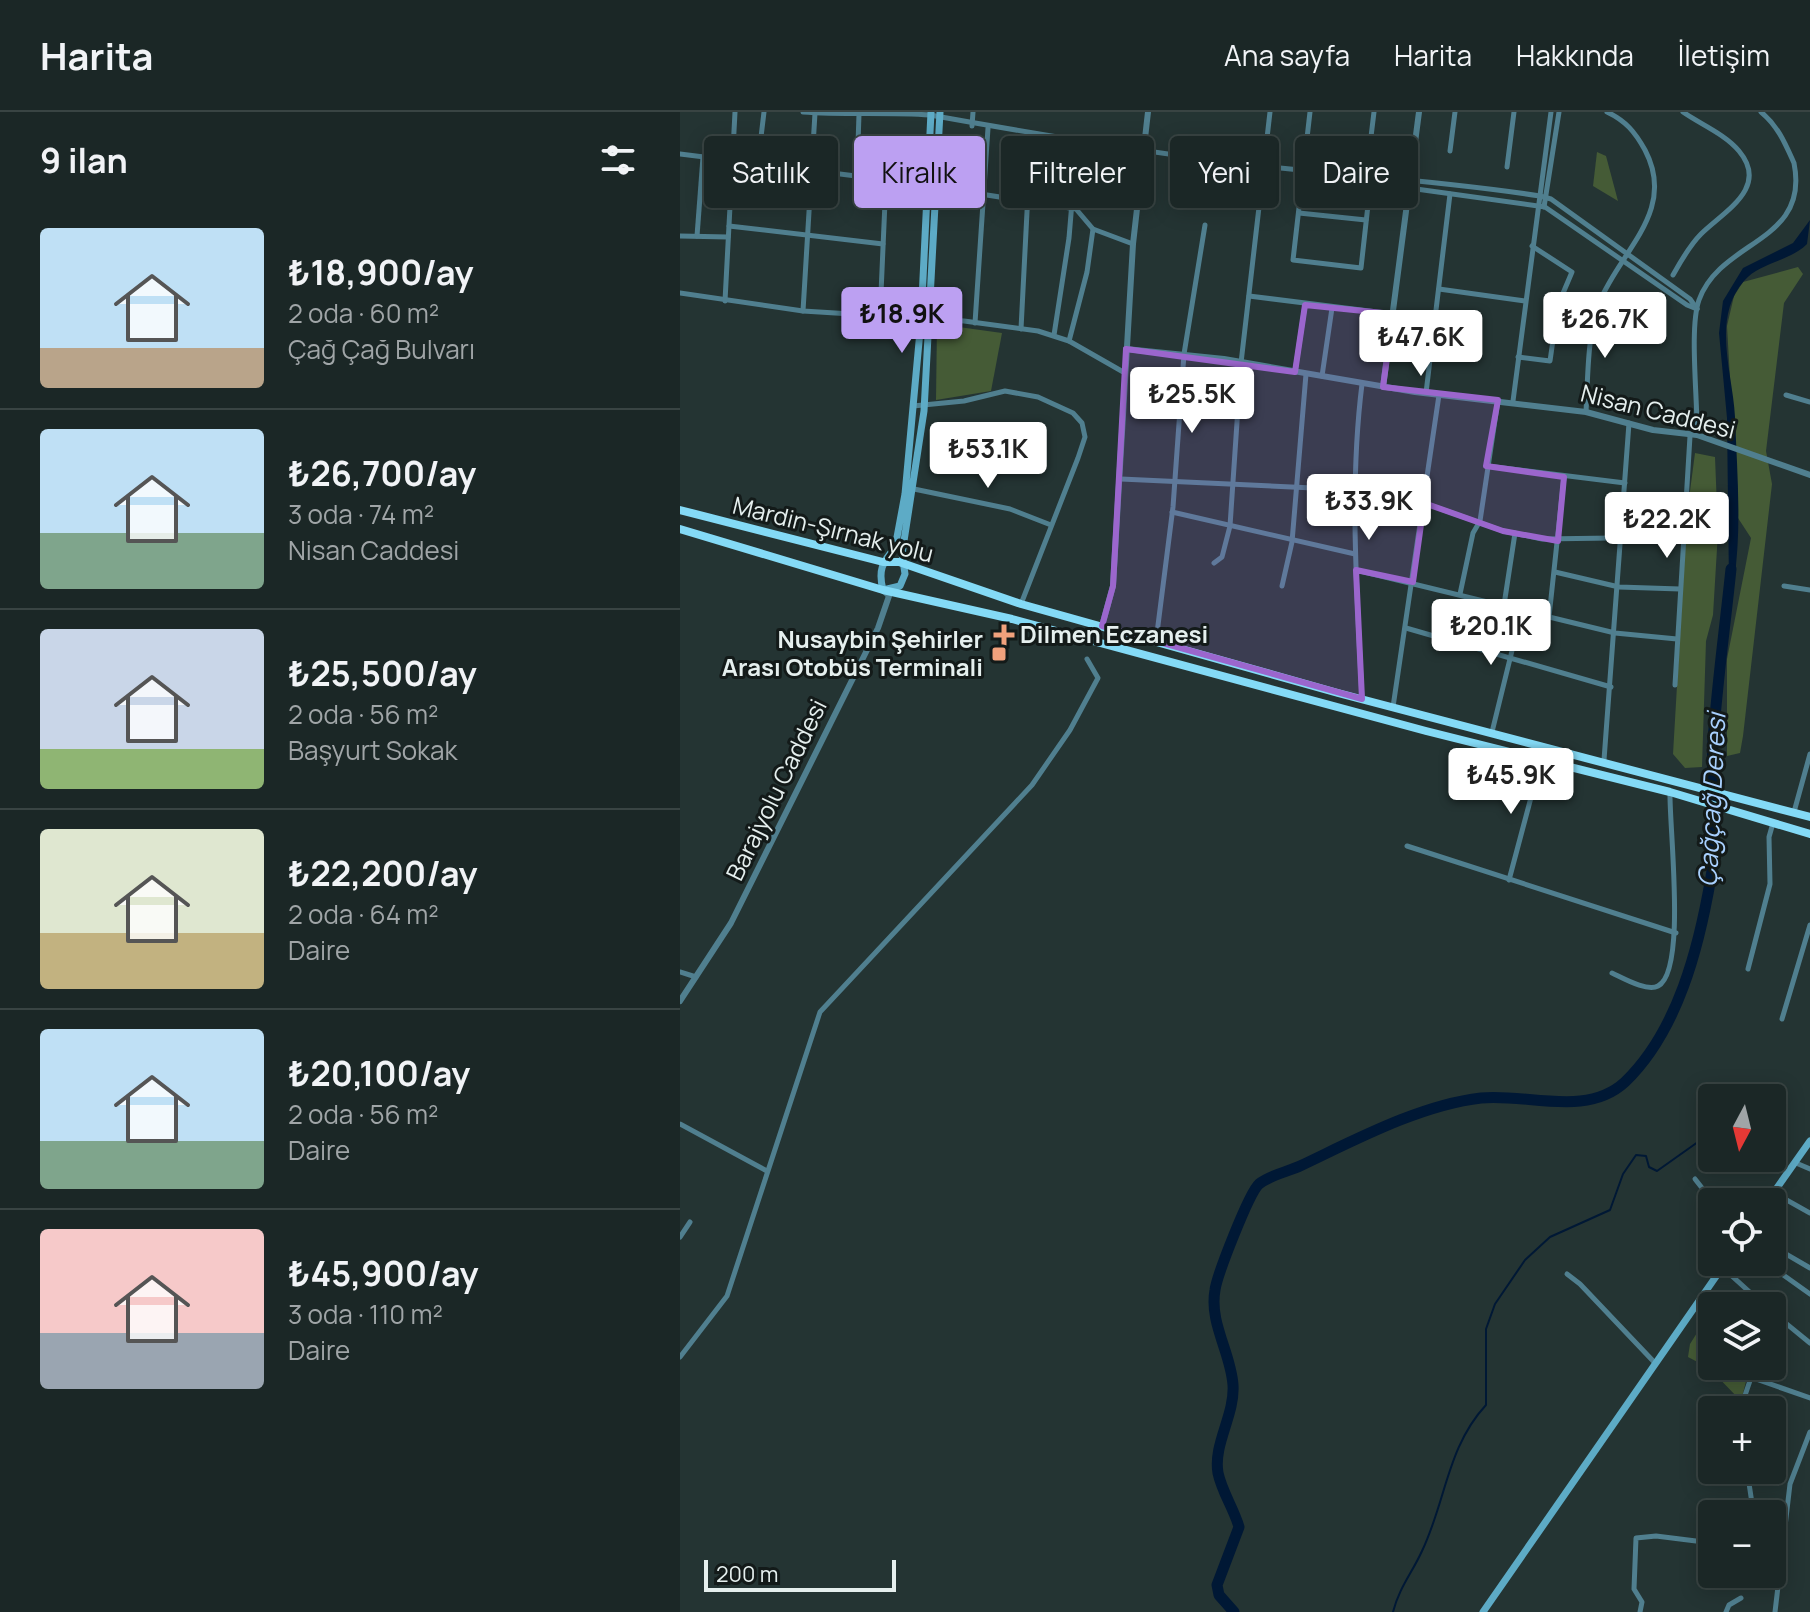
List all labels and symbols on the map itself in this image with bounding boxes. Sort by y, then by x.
pin: ₺18.9K [837,287,967,355]
pin: ₺26.7K [1540,292,1670,360]
pin: ₺47.6K [1356,310,1486,378]
pin: ₺25.5K [1127,367,1257,435]
street label: Nisan Caddesi [1578,375,1739,446]
pin: ₺53.1K [923,422,1053,490]
pin: ₺33.9K [1304,474,1434,542]
street label: Mardin-Şırnak yolu [730,488,937,569]
pin: ₺22.2K [1602,492,1732,560]
pin: ₺20.1K [1426,599,1556,667]
place label: Dilmen Eczanesi [1020,617,1208,650]
place label: Nusaybin Şehirler Arası Otobüs Terminali [722,622,983,683]
marker: Dilmen Eczanesi [995,626,1013,644]
marker: Nusaybin Şehirler Arası Otobüs Terminali [990,645,1008,663]
street label: Barajyolu Caddesi [717,693,834,885]
water label: Çağçağ Deresi [1688,709,1734,888]
pin: ₺45.9K [1446,748,1576,816]
north arrow [1698,1084,1786,1172]
scale bar [704,1556,896,1592]

